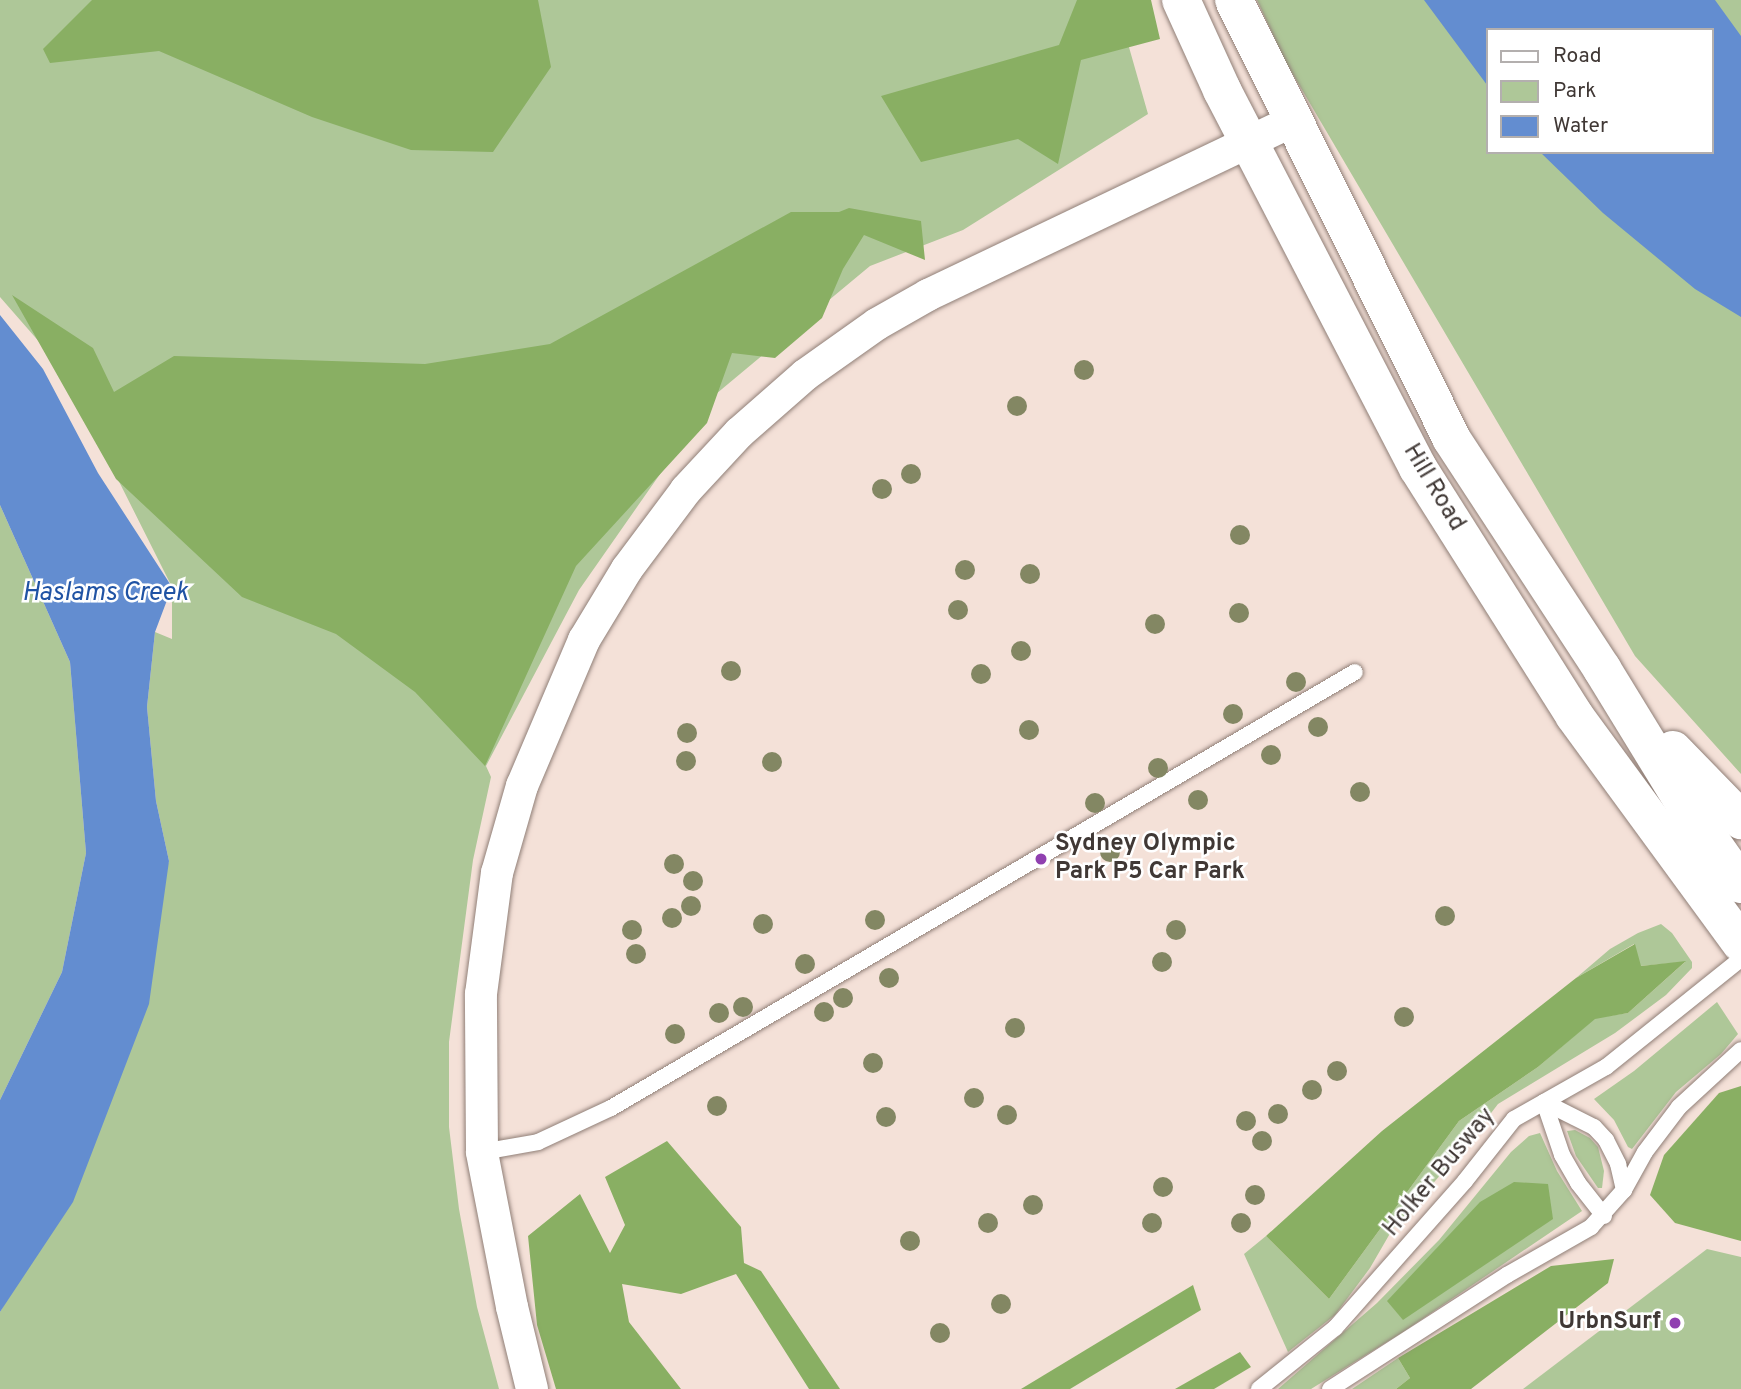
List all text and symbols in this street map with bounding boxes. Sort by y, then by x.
legend [1486,28,1713,154]
text: Road [1553,43,1602,70]
text: Park [1553,78,1596,105]
text: Water [1553,113,1608,140]
street label: Hill Road [1396,439,1470,537]
water label: Haslams Creek [22,578,188,610]
place label: Sydney Olympic Park P5 Car Park [1055,831,1245,887]
marker: Sydney Olympic Park P5 Car Park [1033,851,1049,867]
street label: Holker Busway [1378,1103,1502,1243]
place label: UrbnSurf [1558,1309,1661,1337]
marker: UrbnSurf [1667,1315,1683,1331]

